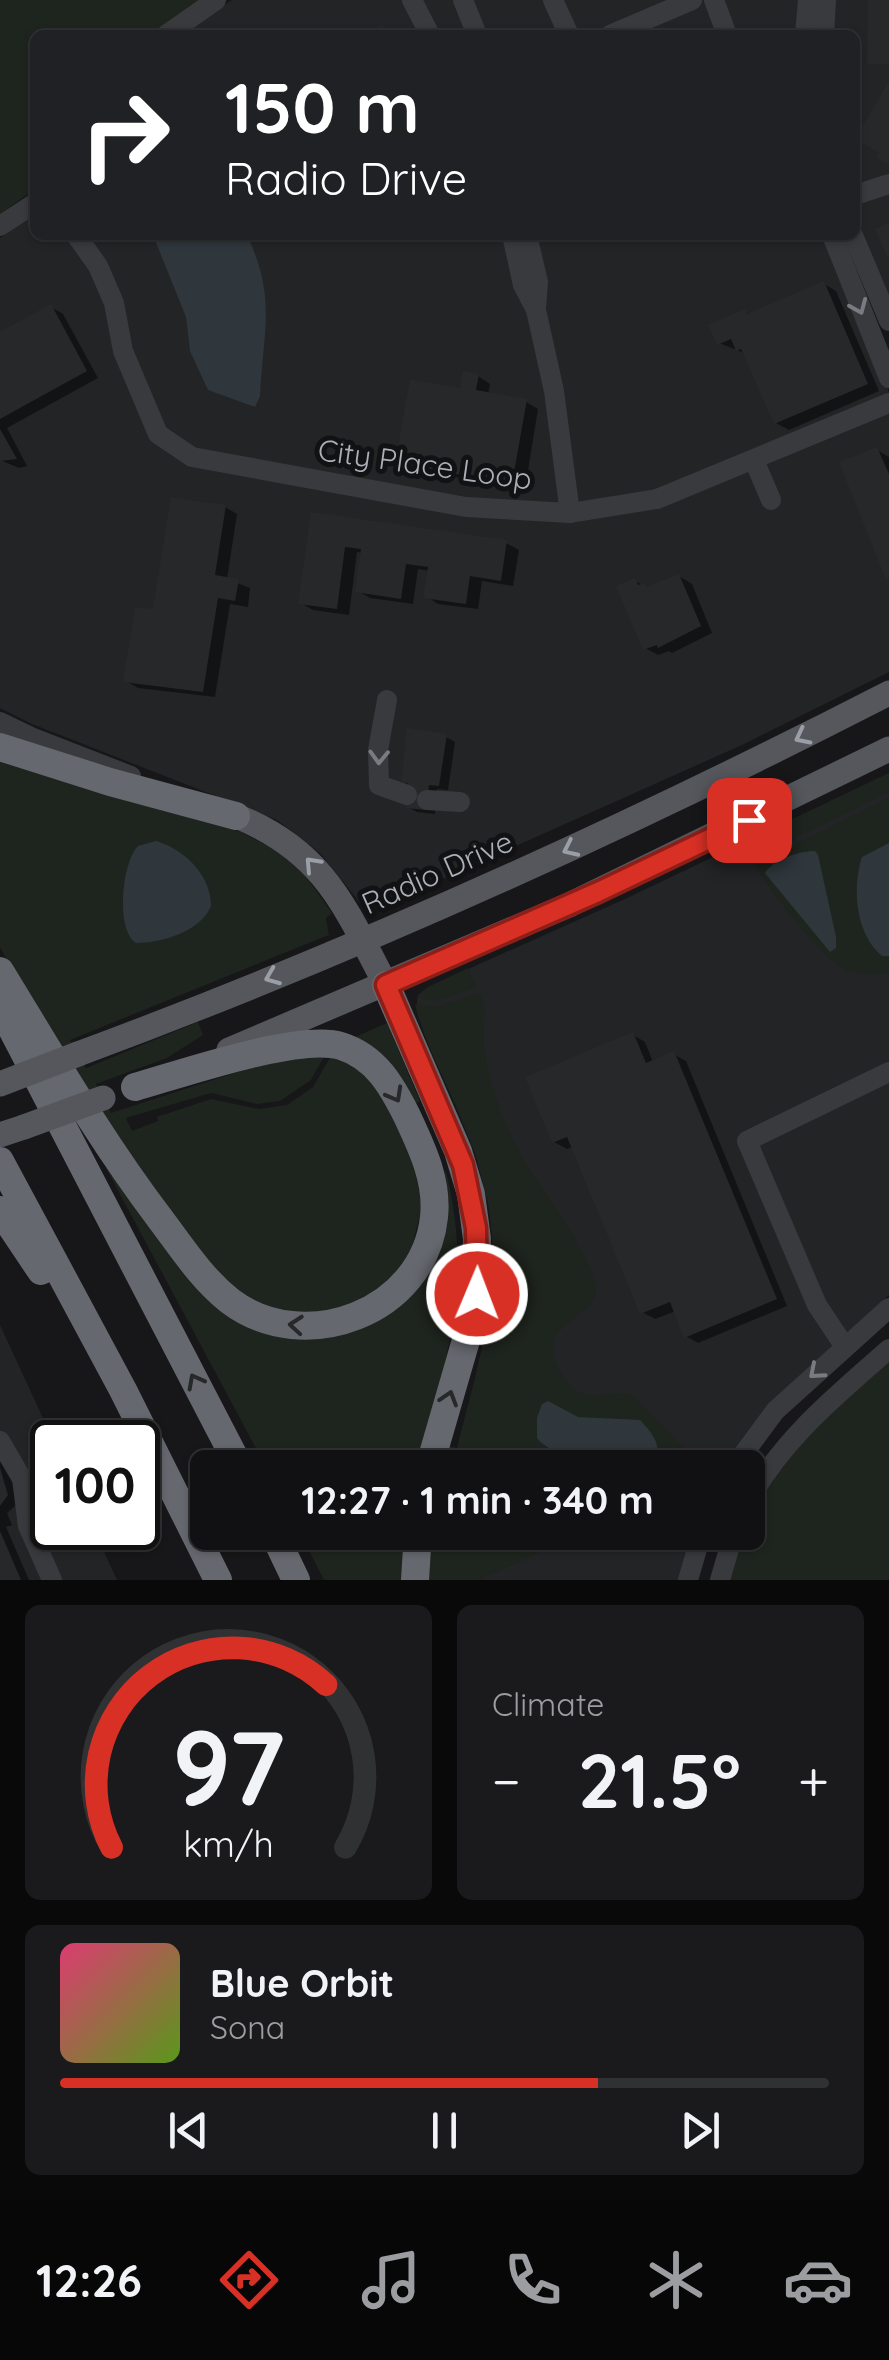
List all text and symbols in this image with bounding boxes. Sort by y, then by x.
text: 150 m [225,63,420,151]
icon: right [60,70,190,200]
text: Radio Drive [225,150,467,206]
one-way arrow [848,297,868,315]
street label: City Place Loop [316,430,534,498]
one-way arrow [794,725,812,745]
one-way arrow [369,749,390,765]
pin [707,778,792,863]
icon: arrive [722,793,777,848]
street label: Radio Drive [355,822,519,922]
one-way arrow [562,837,580,857]
one-way arrow [306,857,324,876]
one-way arrow [265,966,282,986]
one-way arrow [383,1084,403,1102]
position arrow [425,1242,529,1346]
one-way arrow [288,1314,304,1336]
one-way arrow [809,1361,828,1379]
one-way arrow [188,1373,207,1391]
one-way arrow [437,1391,458,1408]
speed limit sign: 100 [30,1420,160,1550]
text: 12:27 · 1 min · 340 m [301,1476,654,1524]
text: Climate [492,1684,604,1724]
text: 97 [172,1701,285,1831]
text: 21.5° [578,1733,741,1827]
text: − [492,1746,521,1815]
text: + [798,1746,829,1815]
text: km/h [183,1821,274,1866]
text: Blue Orbit [210,1959,394,2007]
text: Sona [210,2007,285,2047]
icon: previous [161,2103,216,2158]
icon: pause [417,2103,472,2158]
icon: next [673,2103,728,2158]
icon: directions [214,2245,284,2315]
icon: music [356,2245,426,2315]
icon: phone [498,2245,568,2315]
icon: climate [641,2245,711,2315]
icon: car [783,2245,853,2315]
text: 12:26 [36,2252,142,2308]

